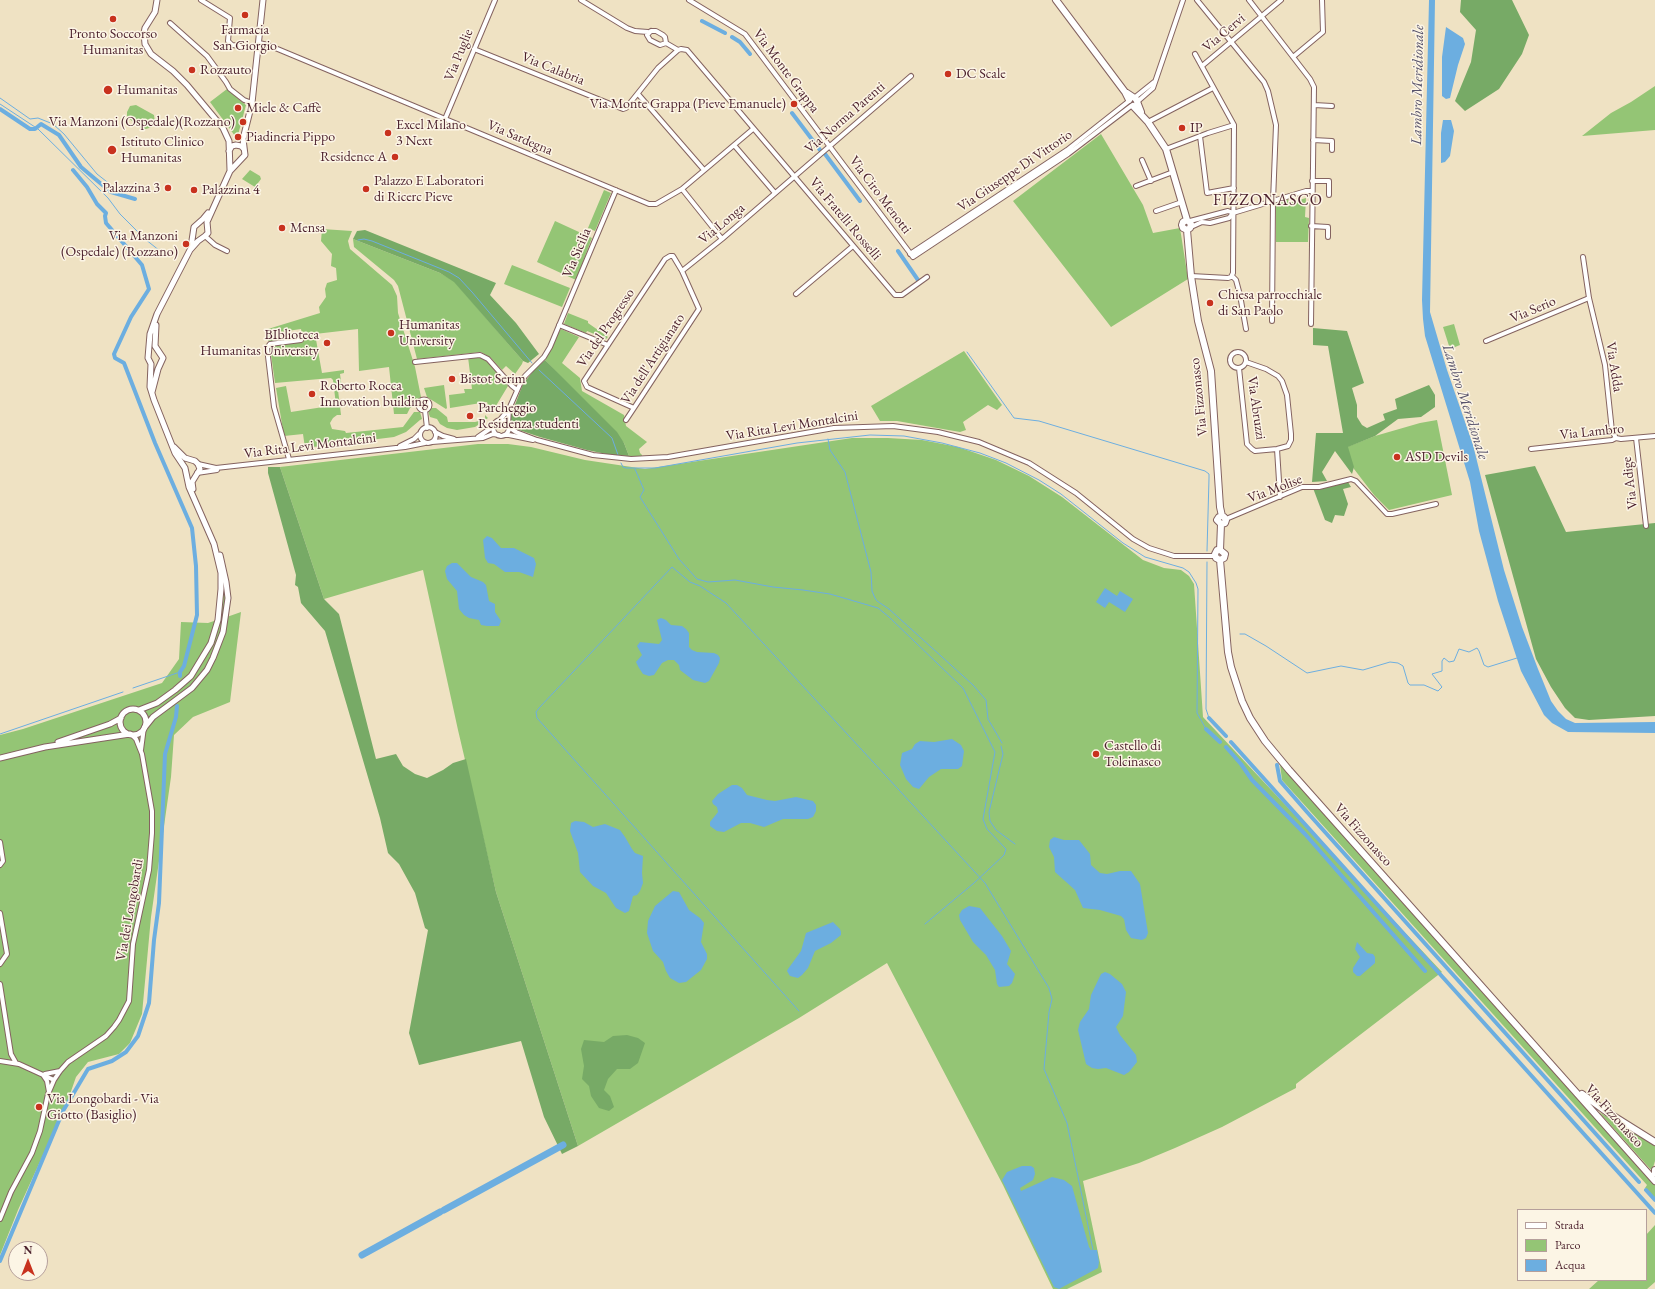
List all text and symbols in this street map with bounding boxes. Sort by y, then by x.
marker: Farmacia San Giorgio [240,10,250,20]
street label: Via Cervi [1199,10,1249,56]
marker: Pronto Soccorso Humanitas [108,14,118,24]
place label: Farmacia San Giorgio [213,22,277,54]
water label: Lambro Meridionale [1408,25,1428,145]
place label: Pronto Soccorso Humanitas [69,26,157,58]
street label: Via Monte Grappa [749,26,823,116]
street label: Via Puglie [441,27,477,83]
street label: Via Calabria [519,49,587,89]
place label: Rozzauto [200,62,252,78]
marker: Rozzauto [187,65,197,75]
place label: DC Scale [956,66,1006,82]
marker: DC Scale [943,69,953,79]
street label: Via Norma Parenti [801,79,889,157]
place label: Humanitas [117,82,178,98]
marker: Humanitas [102,84,114,96]
place label: Via Monte Grappa (Pieve Emanuele) [590,96,786,112]
marker: Via Monte Grappa (Pieve Emanuele) [789,99,799,109]
place label: Miele & Caffè [246,100,321,116]
marker: Miele & Caffè [233,103,243,113]
place label: Via Manzoni (Ospedale)(Rozzano) [49,114,235,130]
marker: Via Manzoni (Ospedale)(Rozzano) [238,117,248,127]
place label: Excel Milano 3 Next [396,117,466,150]
street label: Via Sardegna [485,117,555,159]
place label: IP [1190,120,1202,136]
marker: IP [1177,123,1187,133]
street label: Via Giuseppe Di Vittorio [954,126,1076,216]
marker: Excel Milano 3 Next [383,128,393,138]
place label: Piadineria Pippo [246,129,335,145]
marker: Piadineria Pippo [233,132,243,142]
place label: Istituto Clinico Humanitas [121,134,204,166]
marker: Istituto Clinico Humanitas [106,144,118,156]
place label: Residence A [320,149,387,165]
marker: Residence A [390,152,400,162]
street label: Via Ciro Menotti [845,153,915,237]
place label: Palazzo E Laboratori di Ricerc Pieve [374,173,484,206]
street label: Via Fratelli Rosselli [806,174,884,264]
place label: Palazzina 3 [102,180,160,196]
place label: Palazzina 4 [202,182,260,198]
marker: Palazzina 3 [163,183,173,193]
marker: Palazzo E Laboratori di Ricerc Pieve [361,184,371,194]
marker: Palazzina 4 [189,185,199,195]
district label: FIZZONASCO [1213,191,1323,211]
street label: Via Longa [695,200,749,248]
place label: Mensa [290,220,325,236]
marker: Mensa [277,223,287,233]
street label: Via Sicilia [559,226,595,280]
place label: Via Manzoni (Ospedale) (Rozzano) [61,228,178,260]
marker: Via Manzoni (Ospedale) (Rozzano) [181,239,191,249]
street label: Via del Progresso [574,286,638,370]
place label: Chiesa parrocchiale di San Paolo [1218,287,1322,320]
street label: Via Serio [1508,293,1558,327]
marker: Chiesa parrocchiale di San Paolo [1205,298,1215,308]
street label: Via dell'Artigianato [617,311,689,407]
place label: Humanitas University [399,317,460,350]
place label: BIblioteca Humanitas University [200,327,319,360]
marker: Humanitas University [386,328,396,338]
marker: BIblioteca Humanitas University [322,338,332,348]
street label: Via Adda [1602,341,1626,393]
water label: Lambro Meridionale [1438,342,1492,462]
street label: Via Fizzonasco [1187,357,1211,437]
place label: Bistot Serim [460,371,526,387]
marker: Bistot Serim [447,374,457,384]
street label: Via Abruzzi [1243,375,1269,441]
place label: Roberto Rocca Innovation building [320,378,428,410]
marker: Roberto Rocca Innovation building [307,389,317,399]
place label: Parcheggio Residenza studenti [478,400,579,432]
street label: Via Rita Levi Montalcini [725,407,859,445]
marker: Parcheggio Residenza studenti [465,411,475,421]
street label: Via Lambro [1559,420,1625,444]
street label: Via Rita Levi Montalcini [243,430,377,462]
place label: ASD Devils [1405,449,1468,465]
marker: ASD Devils [1392,452,1402,462]
street label: Via Adige [1618,456,1642,510]
street label: Via Molise [1245,471,1305,507]
place label: Castello di Tolcinasco [1104,738,1161,770]
marker: Castello di Tolcinasco [1091,749,1101,759]
street label: Via Fizzonasco [1330,800,1396,870]
street label: Via dei Longobardi [113,858,147,962]
street label: Via Fizzonasco [1581,1081,1647,1151]
place label: Via Longobardi - Via Giotto (Basiglio) [47,1091,159,1124]
marker: Via Longobardi - Via Giotto (Basiglio) [34,1102,44,1112]
legend [1517,1209,1647,1281]
text: Strada [1555,1217,1584,1233]
text: Parco [1555,1237,1580,1253]
north arrow [8,1241,48,1281]
text: N [24,1243,32,1257]
text: Acqua [1555,1257,1585,1273]

